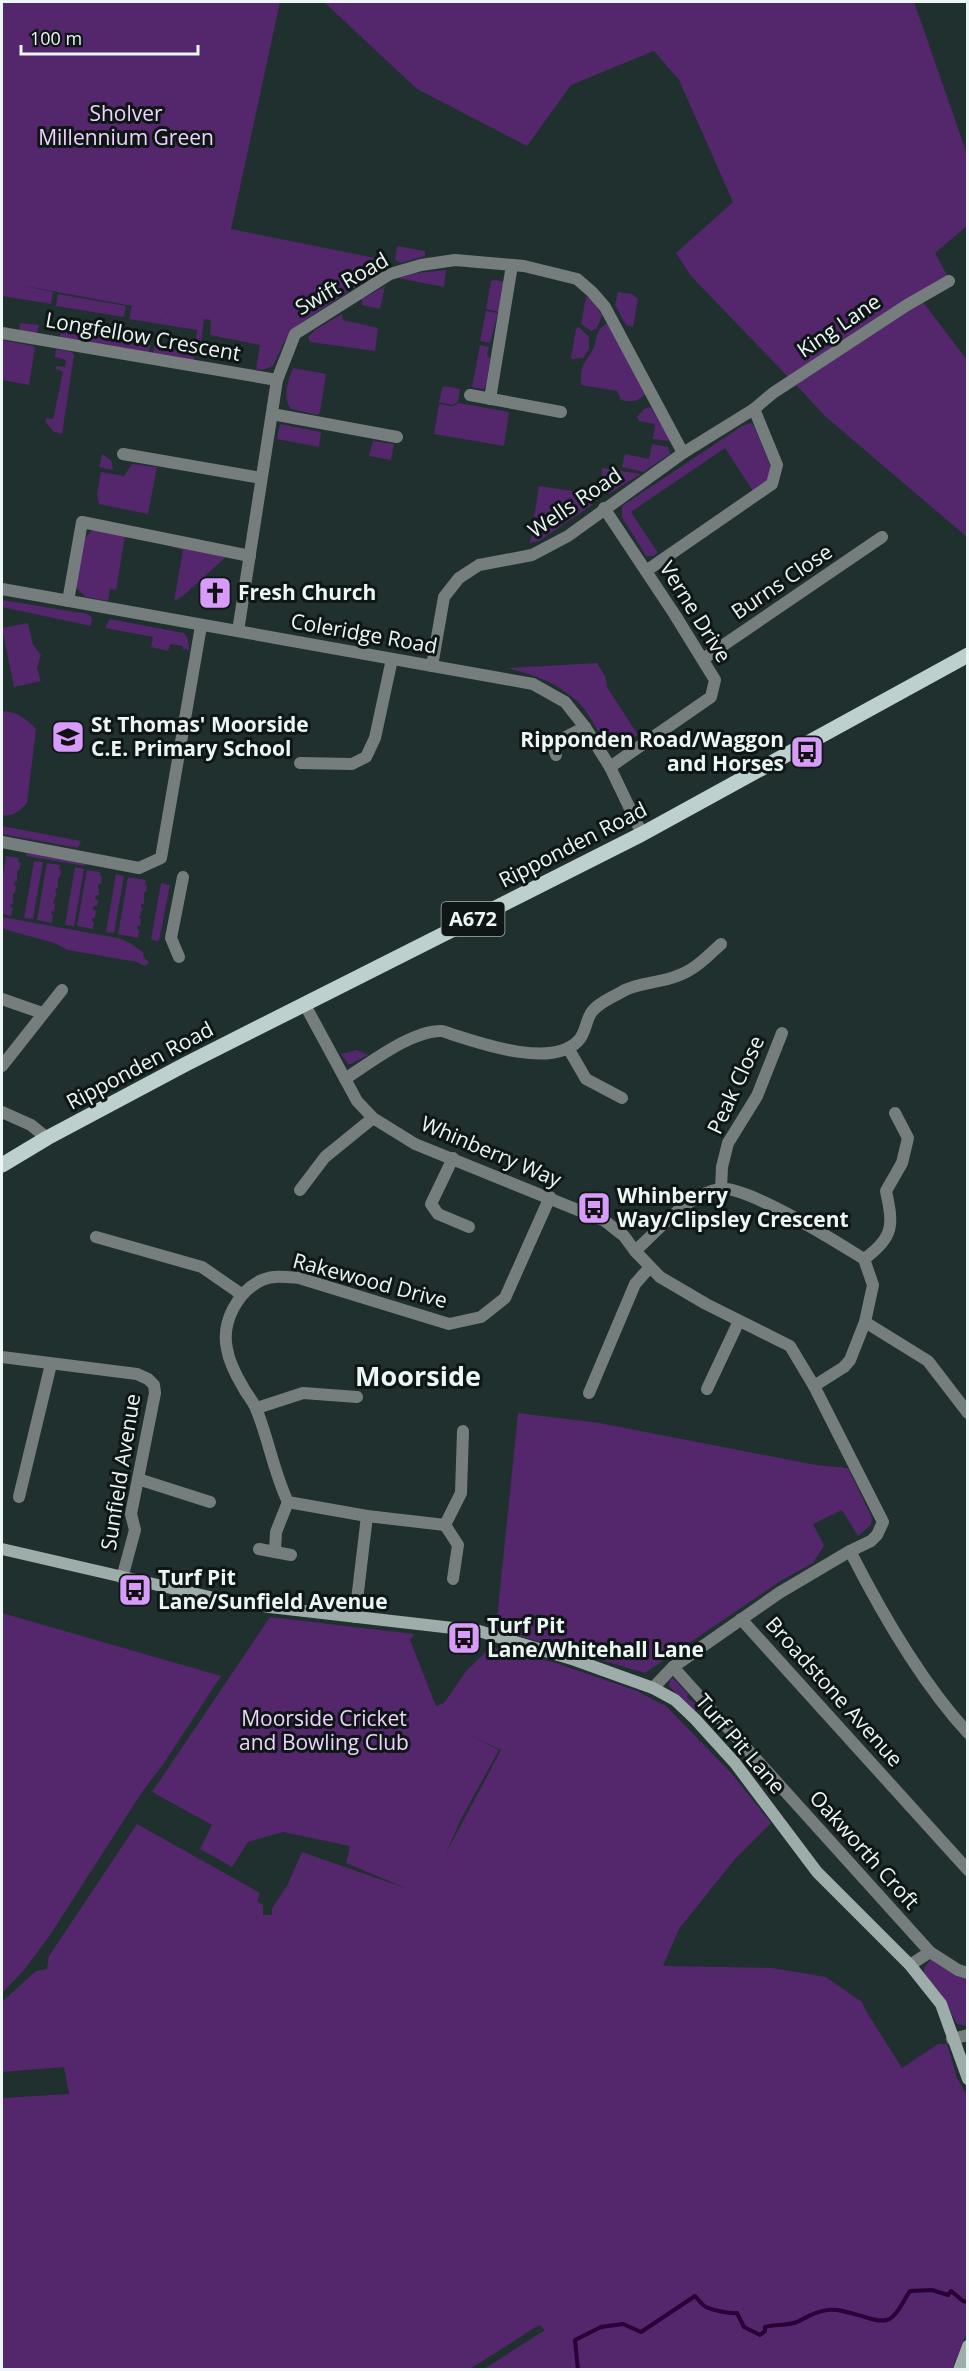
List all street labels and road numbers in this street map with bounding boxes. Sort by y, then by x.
street label: Swift Road [290,245,393,321]
street label: King Lane [791,287,886,363]
street label: Longfellow Crescent [43,305,243,367]
street label: Wells Road [522,461,627,544]
street label: Burns Close [725,537,837,625]
street label: Verne Drive [654,556,738,667]
street label: Coleridge Road [289,606,440,660]
street label: Ripponden Road [494,795,651,893]
road number: A672 [442,902,504,936]
street label: Ripponden Road [61,1015,218,1116]
street label: Peak Close [700,1031,770,1138]
street label: Whinberry Way [417,1109,566,1193]
street label: Rakewood Drive [290,1246,451,1314]
street label: Sunfield Avenue [94,1392,146,1552]
street label: Broadstone Avenue [760,1610,910,1772]
street label: Turf Pit Lane [690,1687,792,1799]
street label: Oakworth Croft [804,1784,926,1915]

